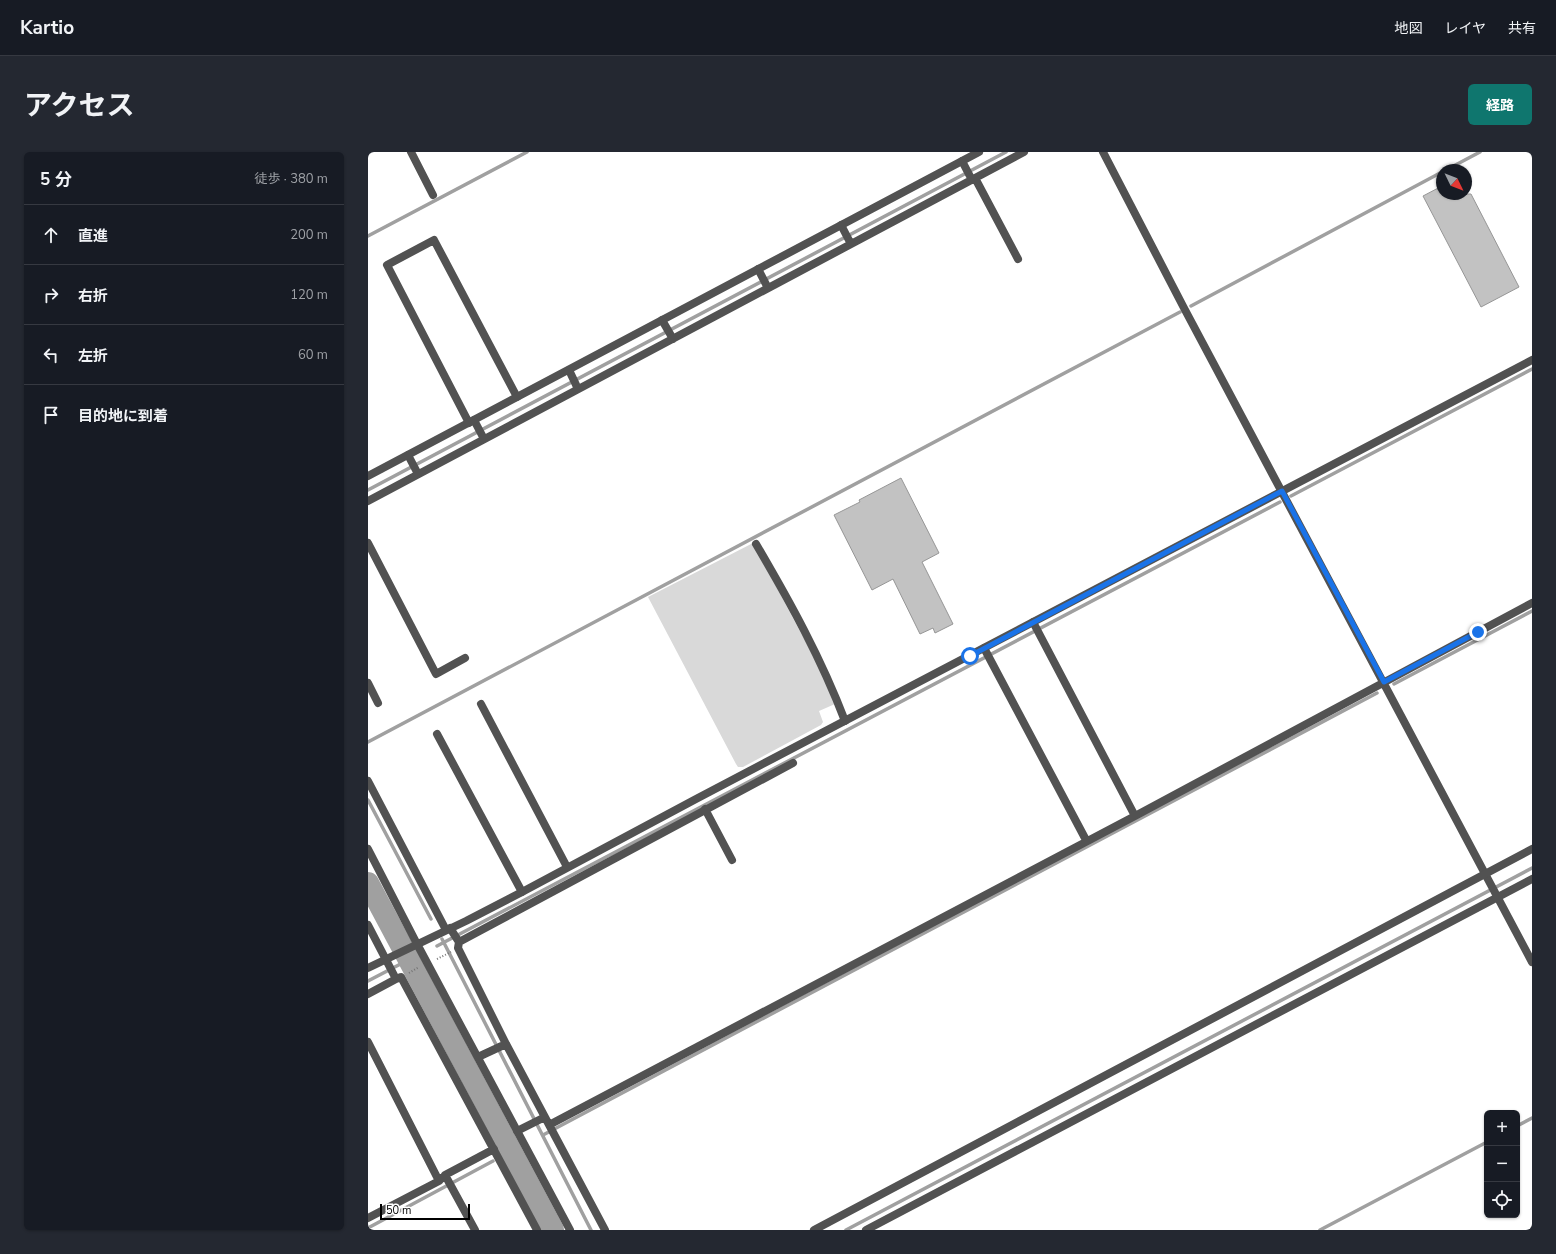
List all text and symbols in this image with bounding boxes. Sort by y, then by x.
text: Kartio [20,15,74,41]
text: 地図 [1394,19,1422,38]
text: レイヤ [1444,19,1486,38]
text: 共有 [1508,19,1536,38]
button: 経路 [1468,84,1532,125]
text: アクセス [24,87,135,125]
north arrow [1436,164,1472,200]
text: 5 分 [40,168,72,191]
text: 徒歩 · 380 m [254,170,328,188]
icon: ahead [40,224,62,246]
text: 直進 [78,226,108,246]
text: 200 m [290,226,328,244]
icon: right [40,284,62,306]
text: 右折 [78,286,108,306]
text: 120 m [290,286,328,304]
icon: left [40,344,62,366]
text: 左折 [78,346,108,366]
text: 60 m [298,346,328,364]
icon: arrive [40,404,62,426]
text: 目的地に到着 [78,406,168,426]
route end [1469,623,1487,641]
route start [961,647,979,665]
map controls [1484,1110,1520,1218]
button: + [1484,1110,1520,1146]
button: − [1484,1146,1520,1182]
button: locate [1484,1182,1520,1218]
scale bar [380,1202,470,1221]
text: 50 m [386,1203,411,1218]

